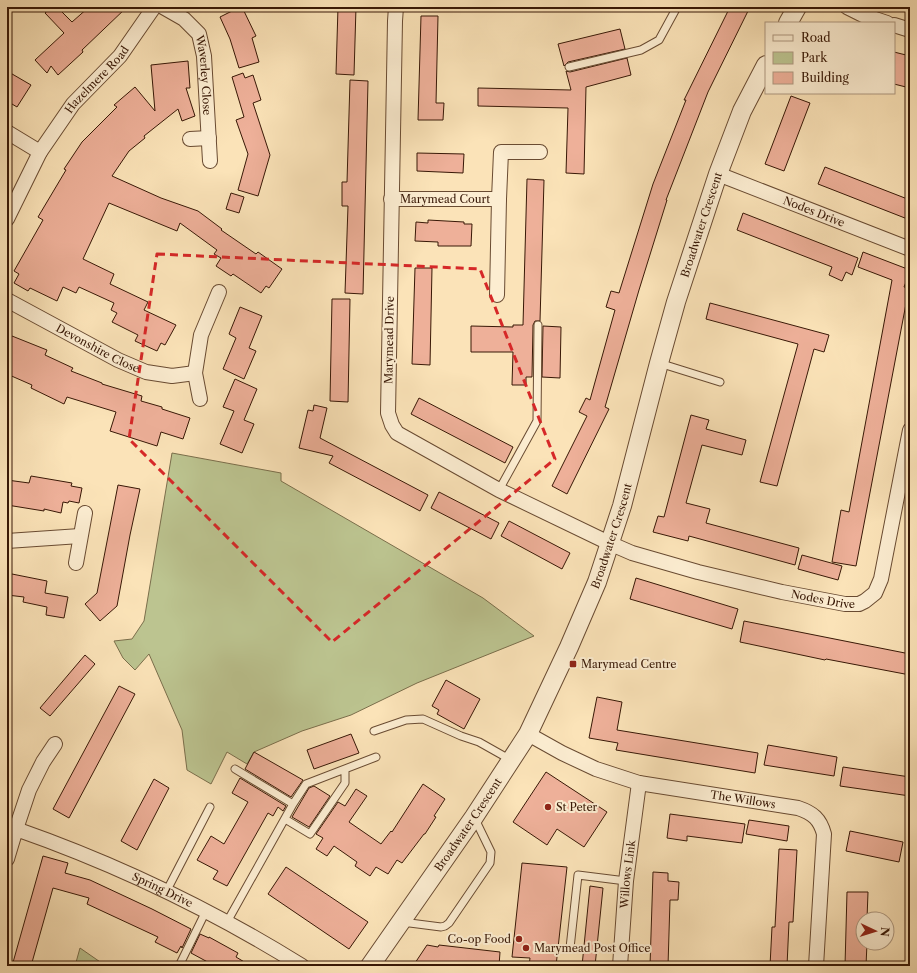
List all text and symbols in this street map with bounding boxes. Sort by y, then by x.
legend [765,22,895,94]
text: Road [801,30,831,45]
street label: Waverley Close [192,33,214,116]
street label: Hazelmere Road [62,43,132,116]
text: Park [801,50,828,65]
text: Building [801,70,849,85]
street label: Broadwater Crescent [678,170,725,279]
street label: Marymead Court [400,192,490,206]
street label: Nodes Drive [781,193,847,230]
street label: Marymead Drive [381,296,397,384]
street label: Devonshire Close [54,321,142,375]
street label: Broadwater Crescent [588,482,635,591]
street label: Nodes Drive [790,587,855,611]
place label: Marymead Centre [581,657,676,671]
marker: Marymead Centre [568,659,578,669]
street label: Broadwater Crescent [431,775,505,874]
street label: The Willows [709,787,777,811]
place label: St Peter [556,800,598,814]
marker: St Peter [543,802,553,812]
street label: Willows Link [617,839,638,910]
street label: Spring Drive [130,869,195,910]
north arrow [855,911,895,951]
text: N [878,926,892,937]
place label: Co-op Food [447,932,511,946]
marker: Co-op Food [514,934,524,944]
place label: Marymead Post Office [534,941,650,955]
marker: Marymead Post Office [521,943,531,953]

